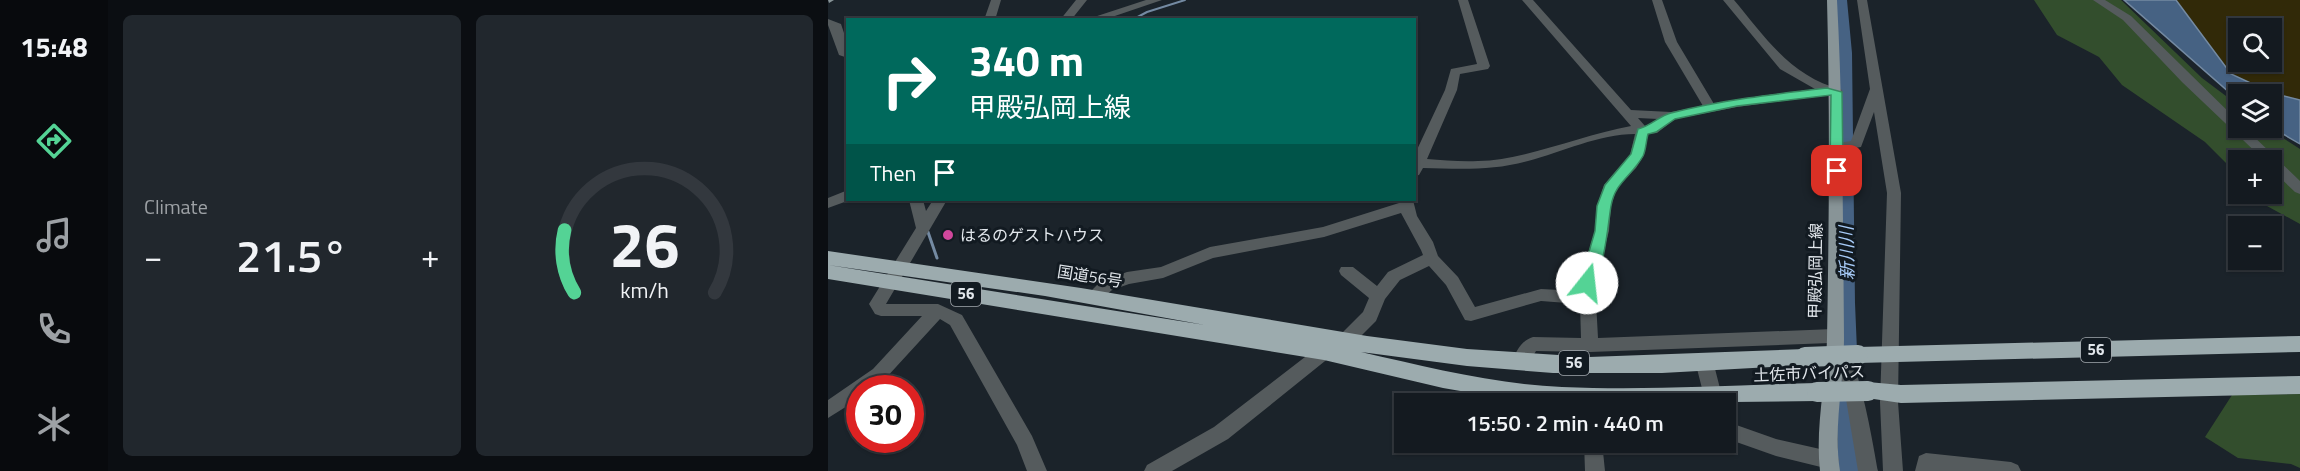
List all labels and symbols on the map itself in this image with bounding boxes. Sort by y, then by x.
pin [1811,145,1862,196]
place label: はるのゲストハウス [960,223,1104,247]
street label: 甲殿弘岡上線 [1802,223,1828,319]
water label: 新川川 [1832,224,1860,280]
marker: はるのゲストハウス [941,228,955,242]
position arrow [1555,251,1619,315]
street label: 国道56号 [1056,259,1124,293]
road number: 56 [951,282,981,306]
road number: 56 [2081,338,2111,362]
road number: 56 [1559,351,1589,375]
street label: 土佐市バイパス [1753,359,1865,387]
speed limit sign: 30 [846,375,924,453]

